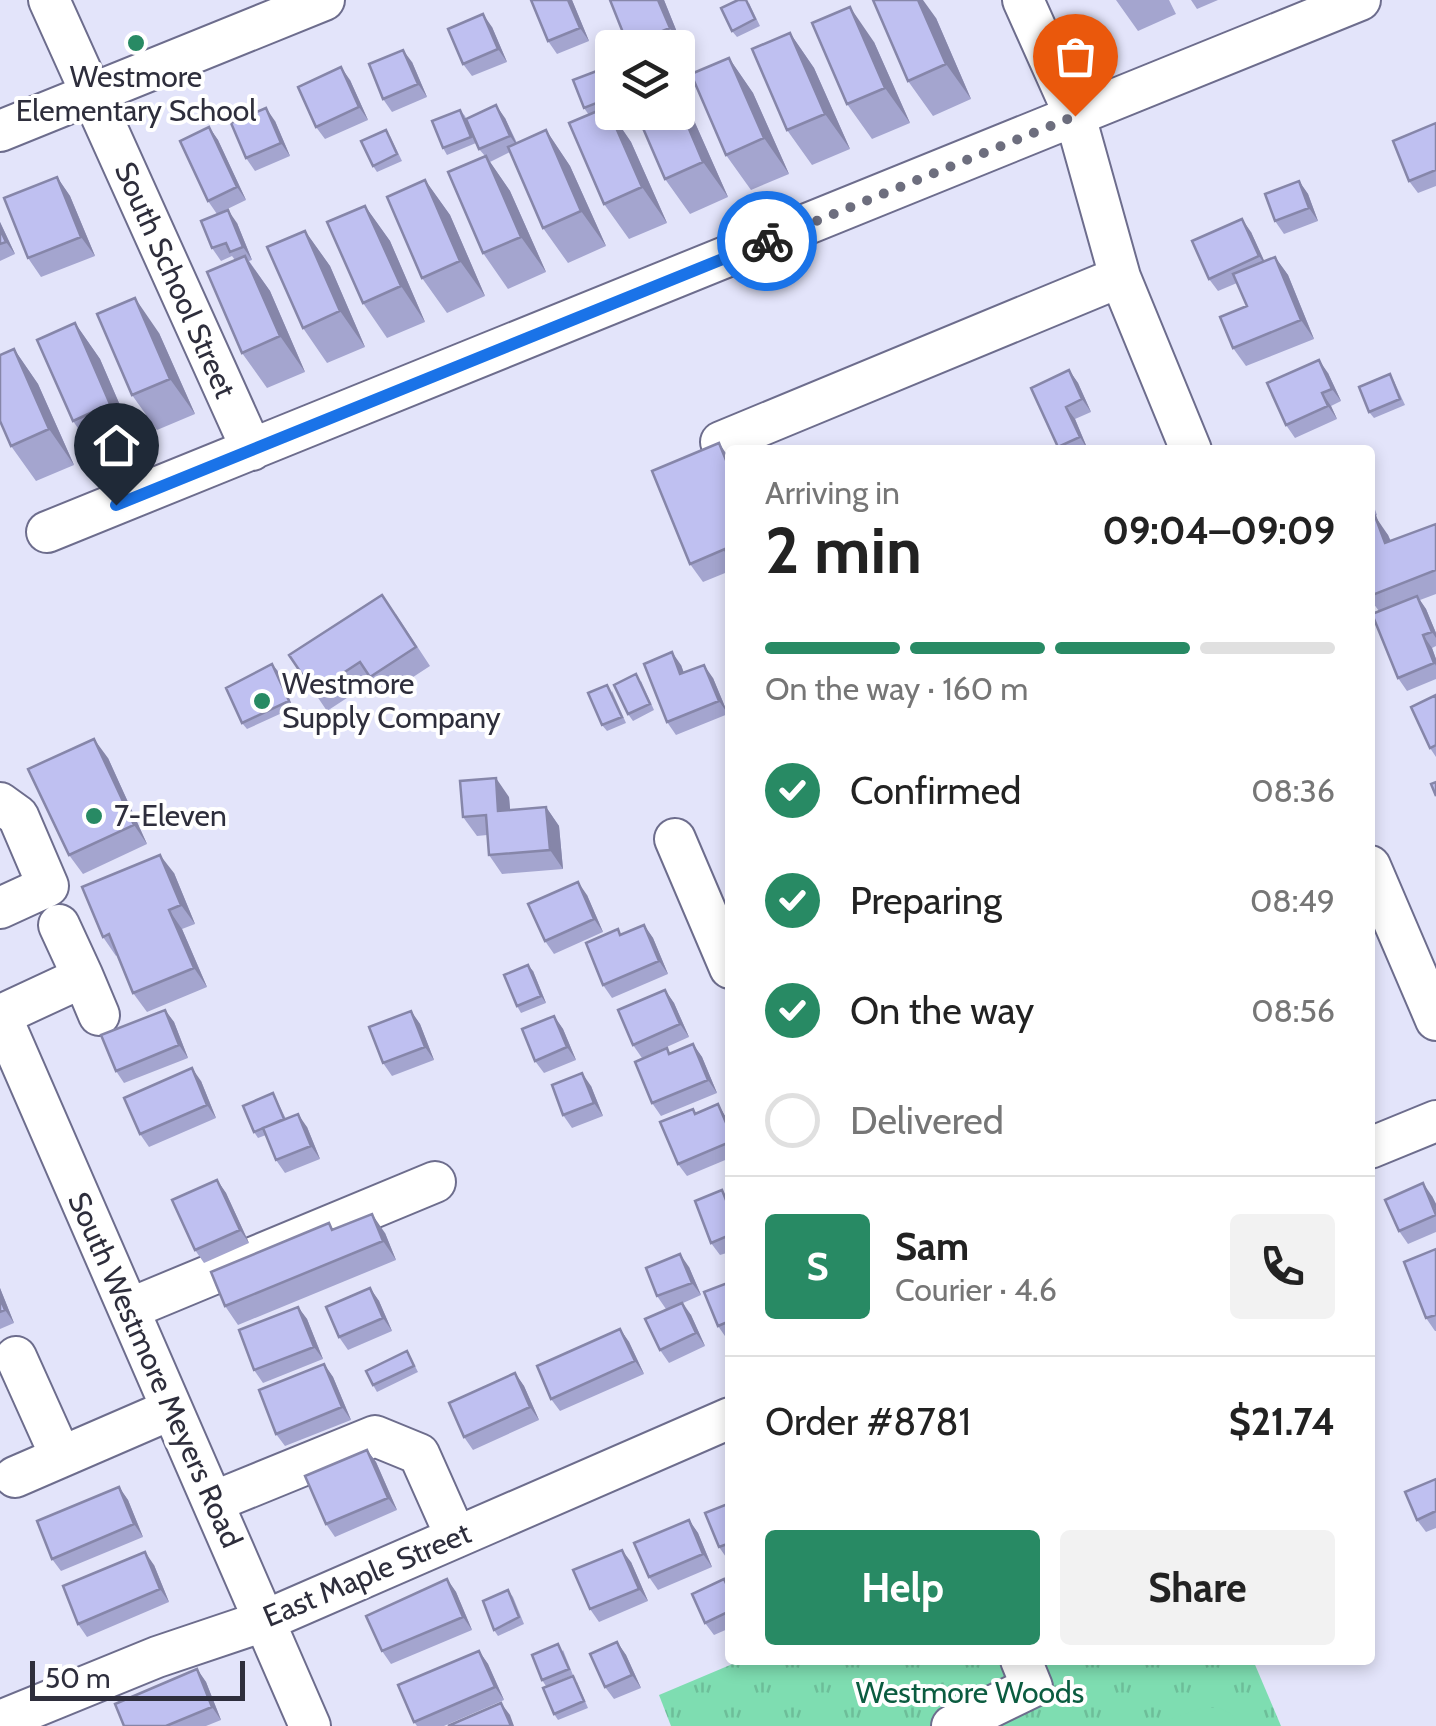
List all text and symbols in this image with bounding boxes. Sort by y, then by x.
pin [1033,14,1118,117]
icon: bag [1048,29,1103,84]
map controls [595,30,695,130]
button: layers [595,30,695,130]
marker: Westmore Elementary School [125,32,147,54]
place label: Westmore Elementary School [16,58,256,129]
street label: South School Street [107,156,244,403]
courier [717,191,817,291]
icon: bike [740,214,795,269]
pin [74,403,159,506]
icon: home [89,418,144,473]
text: Arriving in [765,473,900,512]
text: 09:04–09:09 [1102,507,1335,554]
text: 2 min [765,510,922,589]
place label: Westmore Supply Company [282,665,501,736]
text: On the way · 160 m [765,669,1028,708]
marker: Westmore Supply Company [251,690,273,712]
icon: check [765,763,820,818]
text: Confirmed [850,767,1021,814]
text: 08:36 [1251,771,1335,810]
place label: 7-Eleven [114,797,227,834]
marker: 7-Eleven [83,805,105,827]
icon: check [765,873,820,928]
text: Preparing [850,877,1002,924]
text: 08:49 [1250,881,1335,920]
icon: check [765,983,820,1038]
text: On the way [850,987,1034,1034]
text: 08:56 [1251,991,1335,1030]
text: Delivered [850,1097,1004,1144]
street label: South Westmore Meyers Road [60,1186,251,1553]
button: phone [1230,1214,1335,1319]
text: Sam [895,1223,969,1270]
text: S [806,1243,829,1290]
text: Courier · 4.6 [895,1270,1057,1309]
text: Order #8781 [765,1398,971,1445]
text: $21.74 [1229,1398,1335,1445]
street label: East Maple Street [258,1514,476,1635]
button: Help [765,1530,1040,1645]
button: Share [1060,1530,1335,1645]
scale bar [30,1656,245,1700]
text: 50 m [45,1661,111,1695]
park label: Westmore Woods [856,1674,1084,1711]

